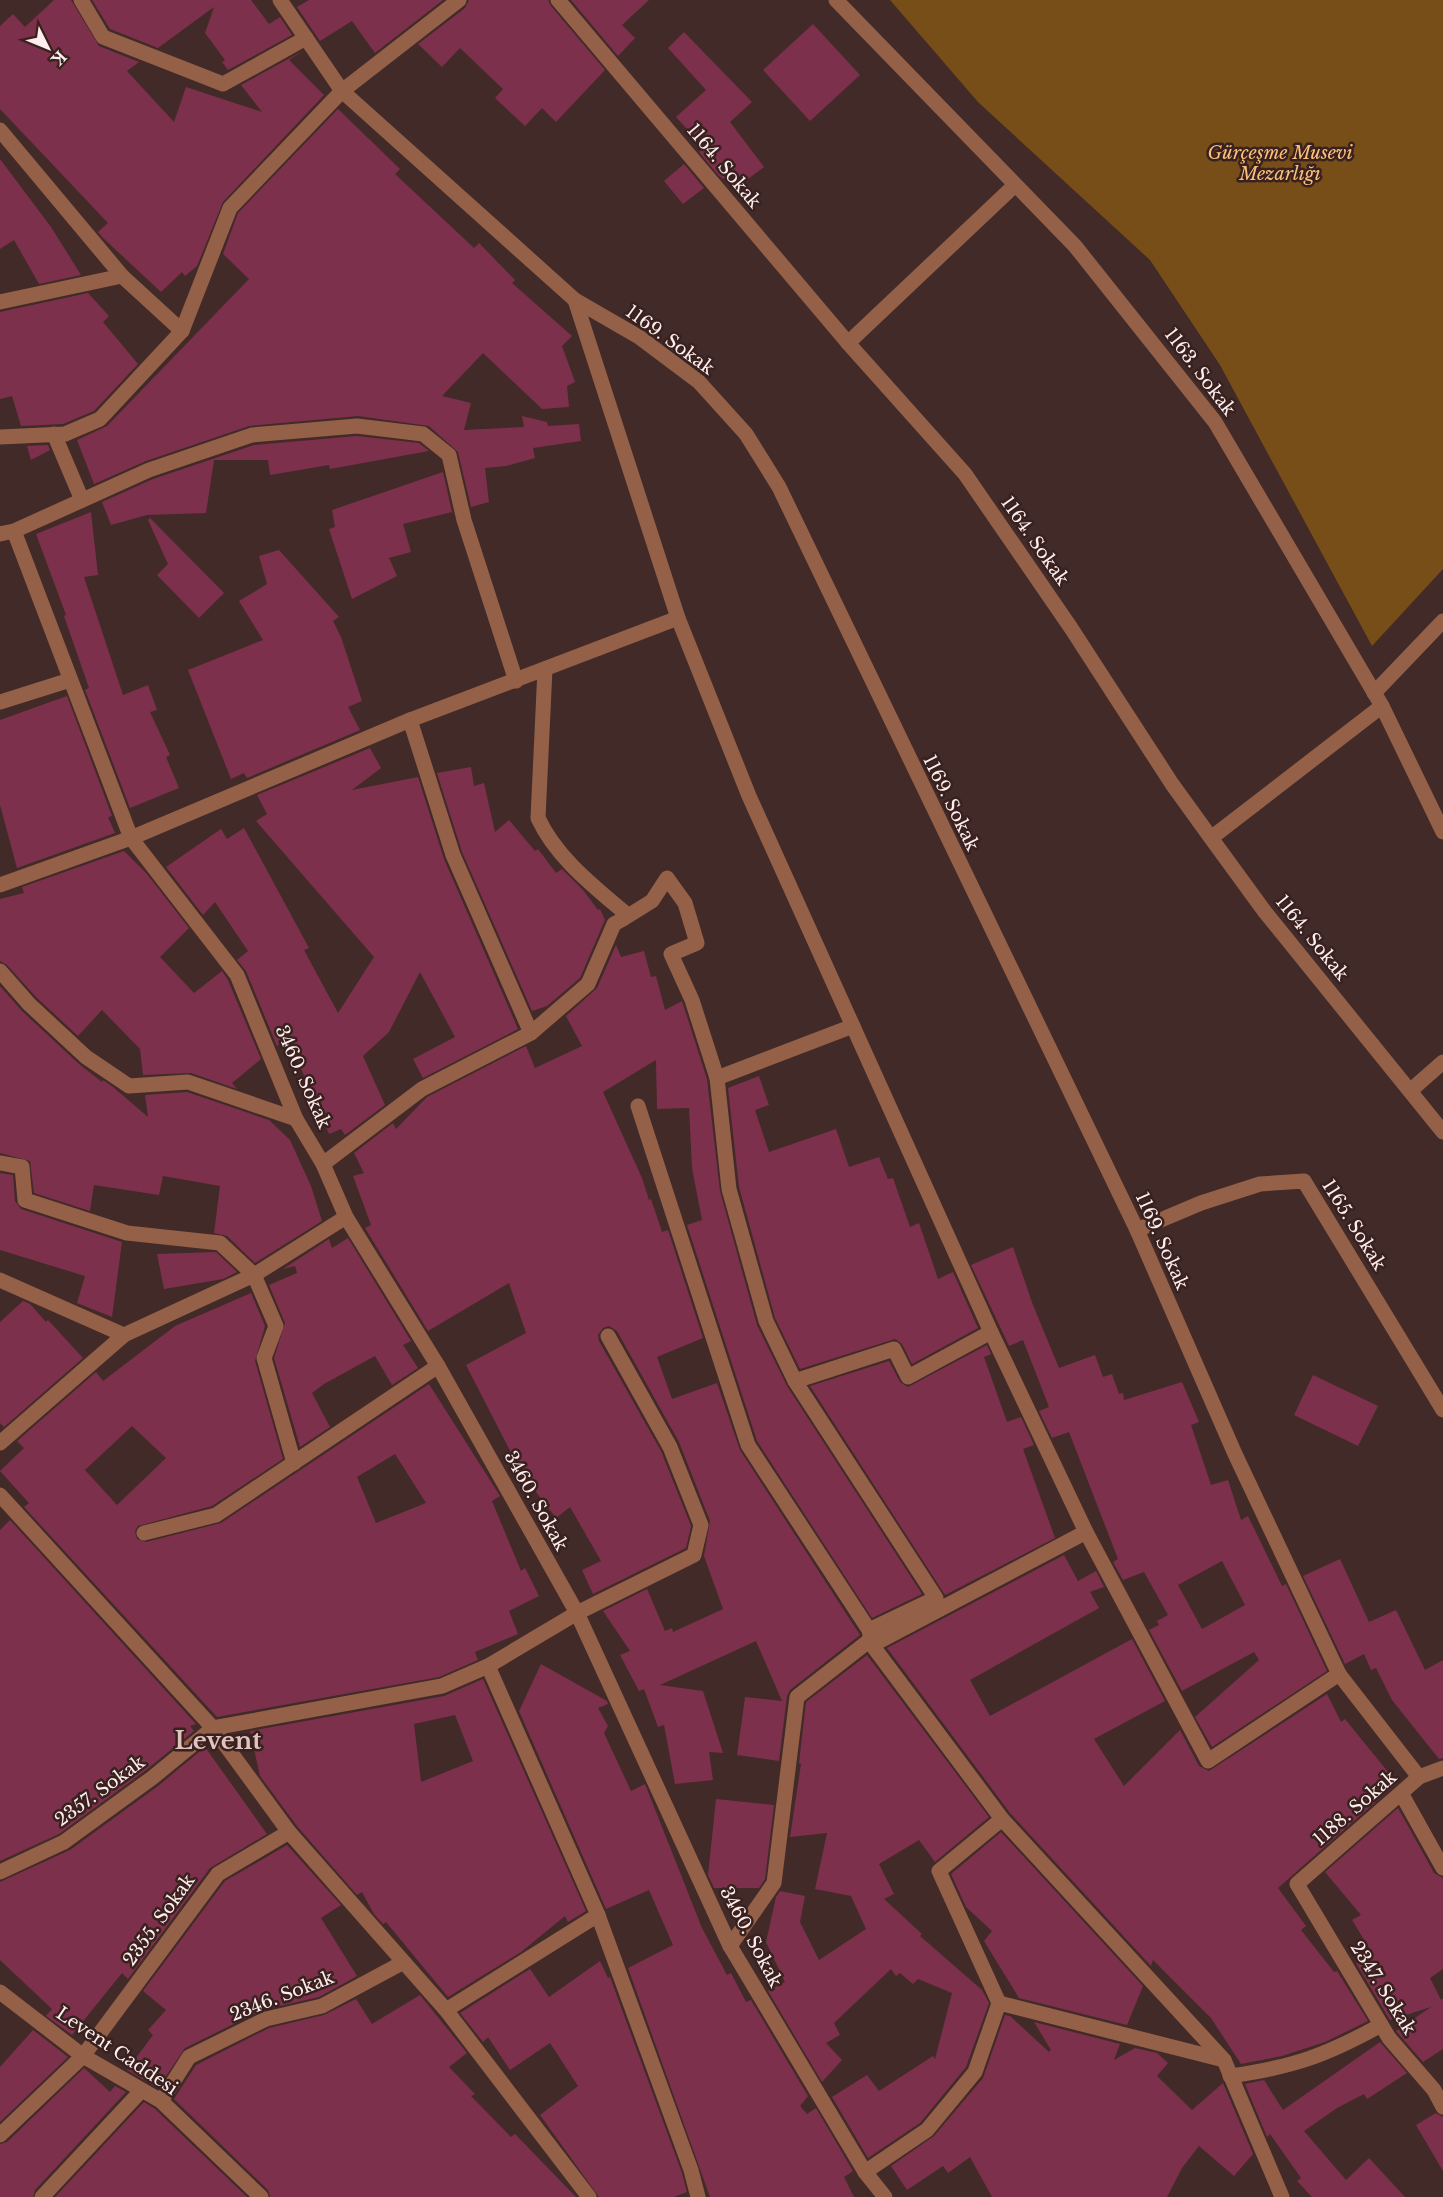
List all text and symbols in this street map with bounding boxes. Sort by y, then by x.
north arrow [18,18,78,78]
text: K [47,47,71,70]
street label: 1164. Sokak [682,119,766,213]
park label: Gürçeşme Musevi Mezarlığı [1207,142,1353,185]
street label: 1169. Sokak [621,300,719,380]
street label: 1163. Sokak [1160,324,1240,420]
street label: 1164. Sokak [996,492,1074,590]
street label: 1169. Sokak [918,751,984,855]
street label: 1164. Sokak [1271,891,1353,985]
street label: 3460. Sokak [270,1022,336,1132]
street label: 1165. Sokak [1317,1175,1391,1275]
street label: 1169. Sokak [1131,1189,1193,1293]
street label: 3460. Sokak [499,1447,573,1555]
district label: Levent [175,1726,262,1755]
street label: 2357. Sokak [51,1751,149,1831]
street label: 1188. Sokak [1309,1766,1401,1850]
street label: 2355. Sokak [118,1870,200,1970]
street label: 3460. Sokak [715,1883,787,1991]
street label: 2347. Sokak [1346,1937,1420,2039]
street label: 2346. Sokak [227,1966,337,2026]
street label: Levent Caddesi [52,2002,182,2100]

